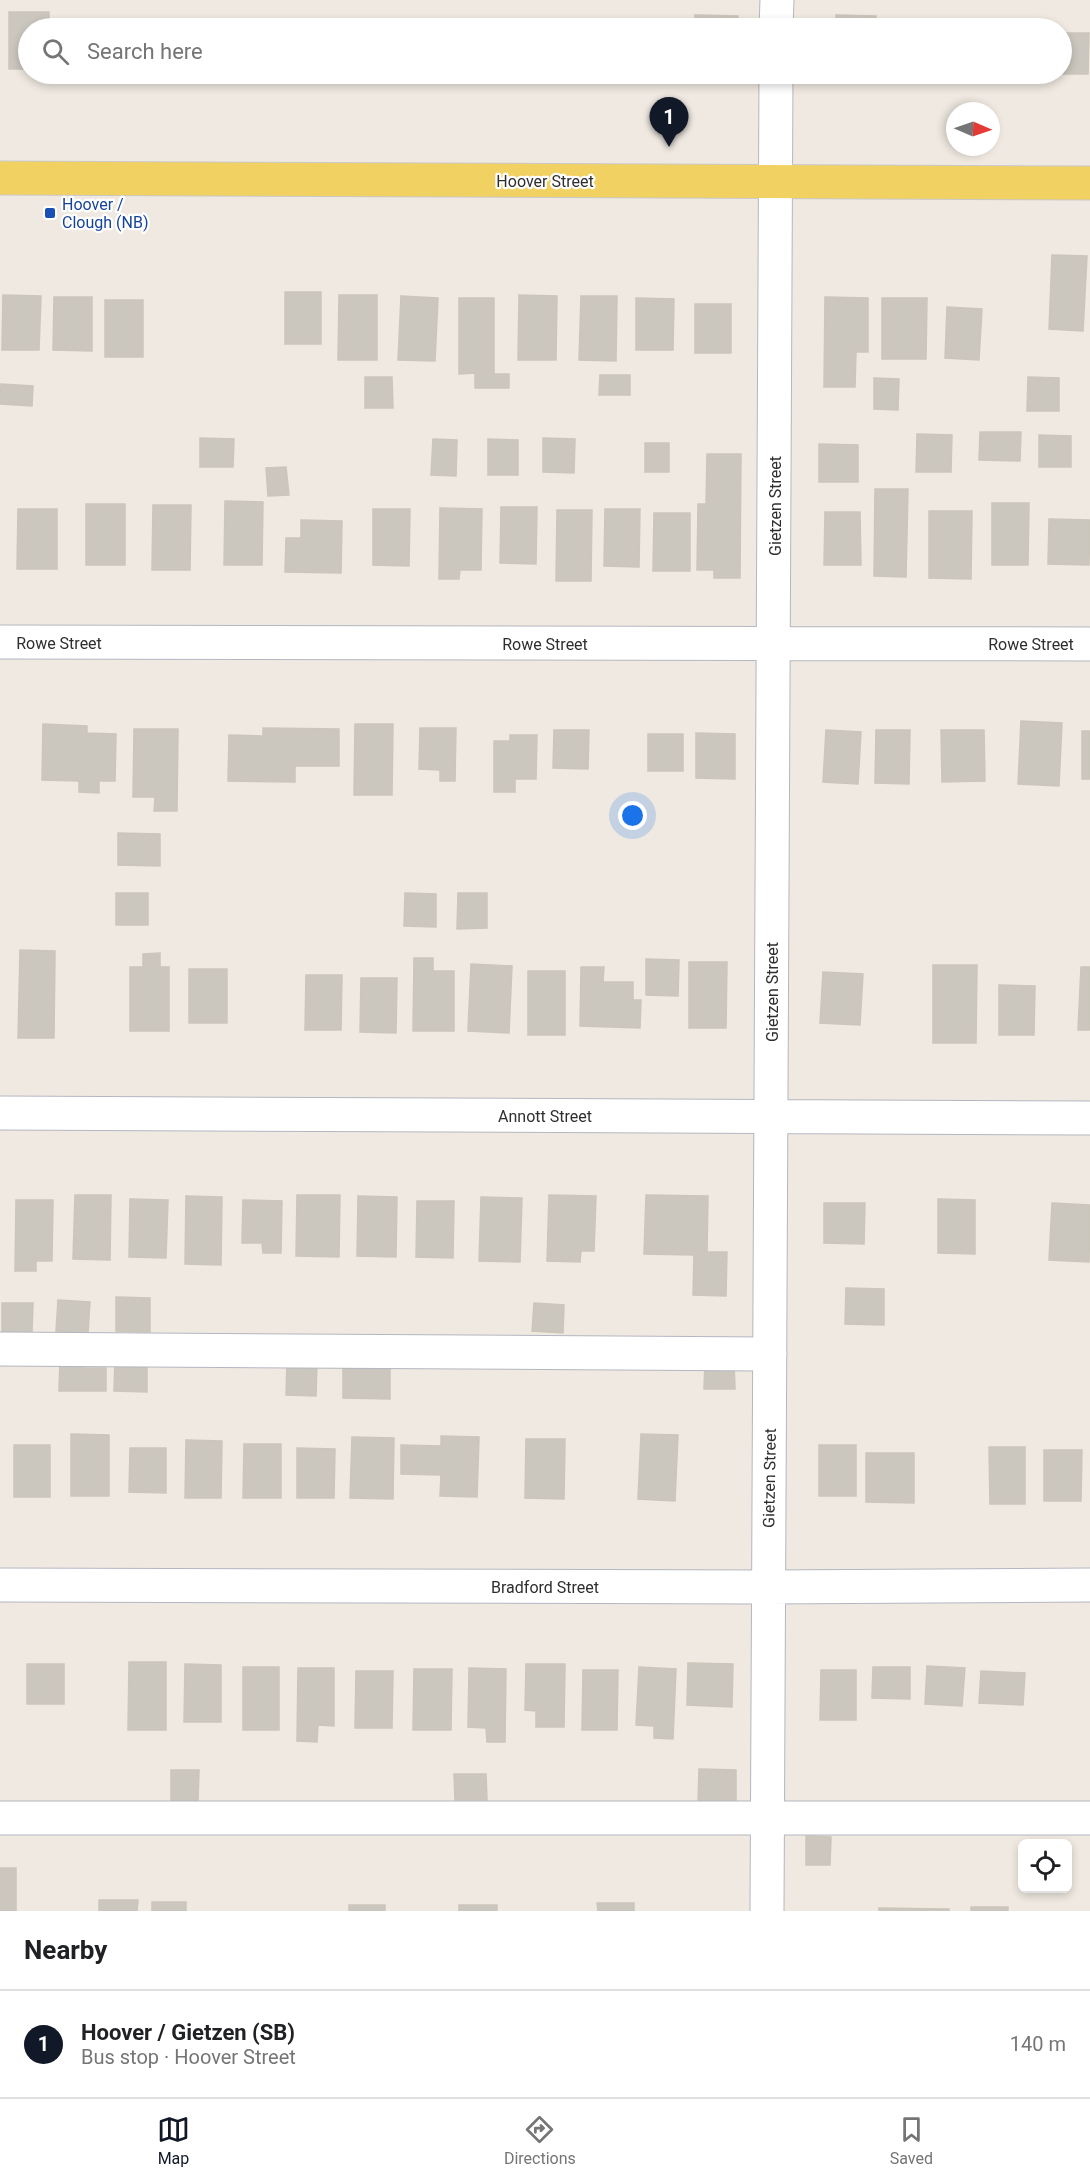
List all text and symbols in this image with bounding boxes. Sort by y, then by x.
search box [18,18,1072,84]
icon: search [39,35,72,68]
text: Search here [87,39,203,64]
pin: 1 [650,98,688,147]
north arrow [946,102,1000,156]
street label: Hoover Street [496,172,594,191]
place label: Hoover / Clough (NB) [62,195,148,232]
marker: Hoover / Clough (NB) [43,206,57,220]
street label: Gietzen Street [766,456,785,556]
street label: Rowe Street [16,634,102,653]
street label: Rowe Street [502,635,588,654]
street label: Rowe Street [988,635,1074,654]
your location [618,801,647,830]
street label: Gietzen Street [763,942,782,1042]
street label: Annott Street [498,1107,592,1126]
street label: Gietzen Street [759,1428,780,1528]
street label: Bradford Street [491,1578,599,1597]
map controls [1018,1839,1072,1893]
button: locate [1018,1839,1072,1893]
text: Nearby [24,1935,107,1965]
text: Hoover / Gietzen (SB) [81,2020,295,2045]
text: 1 [38,2032,49,2056]
text: 140 m [1010,2032,1066,2056]
text: Bus stop · Hoover Street [81,2045,296,2069]
tab: Map [157,2113,190,2168]
tab: Directions [504,2113,576,2168]
tab: Saved [890,2113,933,2168]

